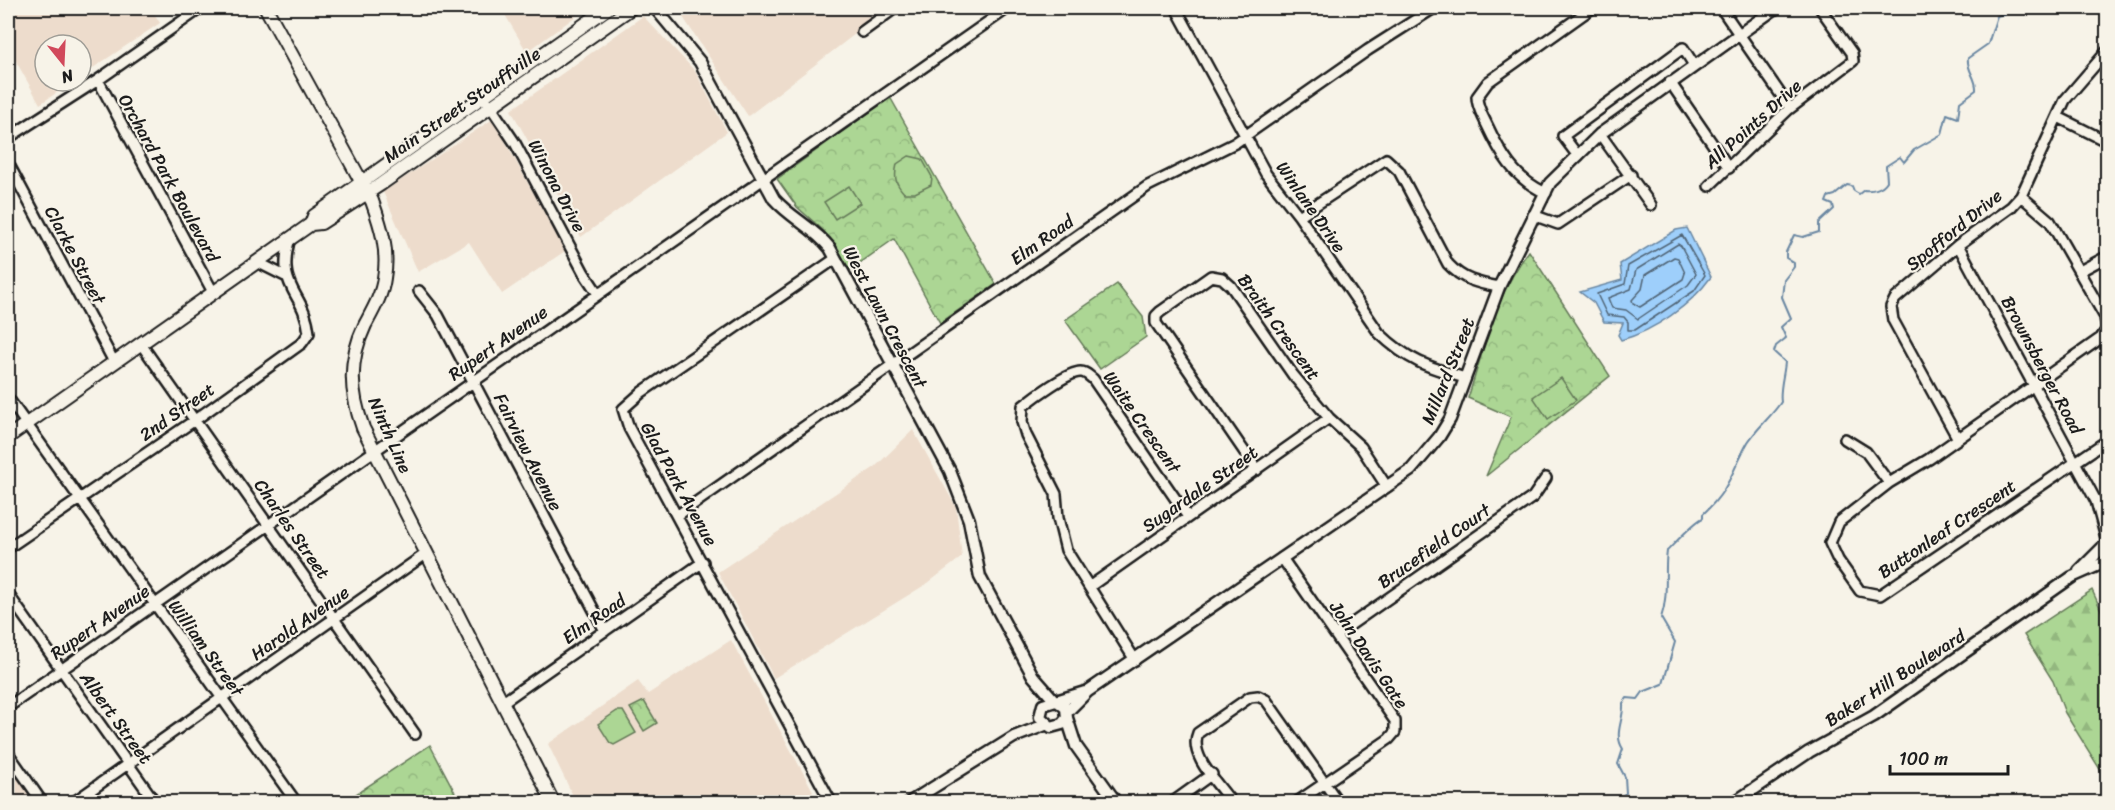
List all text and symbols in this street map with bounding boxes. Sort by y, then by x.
north arrow [33,33,93,93]
street label: Main Street Stouffville [376,38,548,172]
text: N [57,61,78,93]
street label: All Points Drive [1696,71,1809,178]
street label: Orchard Park Boulevard [109,88,229,269]
street label: Winona Drive [519,134,595,238]
street label: Winlane Drive [1267,154,1355,260]
street label: Spofford Drive [1898,181,2010,279]
street label: Clarke Street [36,200,115,311]
street label: Elm Road [1003,205,1082,274]
street label: West Lawn Crescent [834,240,936,395]
street label: Braith Crescent [1229,267,1329,388]
street label: Brownsberger Road [1992,290,2093,441]
street label: Rupert Avenue [441,297,555,389]
street label: Millard Street [1412,312,1484,430]
street label: Waite Crescent [1095,364,1190,481]
street label: 2nd Street [132,374,222,450]
street label: Fairview Avenue [484,387,572,517]
street label: Ninth Line [359,392,421,479]
street label: Glad Park Avenue [631,416,727,552]
street label: Sugardale Street [1135,437,1265,541]
street label: Buttonleaf Crescent [1871,471,2023,587]
street label: Charles Street [245,472,339,586]
street label: Brucefield Court [1371,494,1498,597]
street label: Rupert Avenue [43,576,157,668]
street label: Harold Avenue [244,577,356,669]
street label: Elm Road [555,584,634,653]
street label: William Street [160,593,253,704]
street label: John Davis Gate [1320,593,1417,716]
street label: Baker Hill Boulevard [1818,620,1973,736]
street label: Albert Street [71,664,161,771]
scale bar [1890,738,2008,776]
text: 100 m [1899,743,1948,775]

